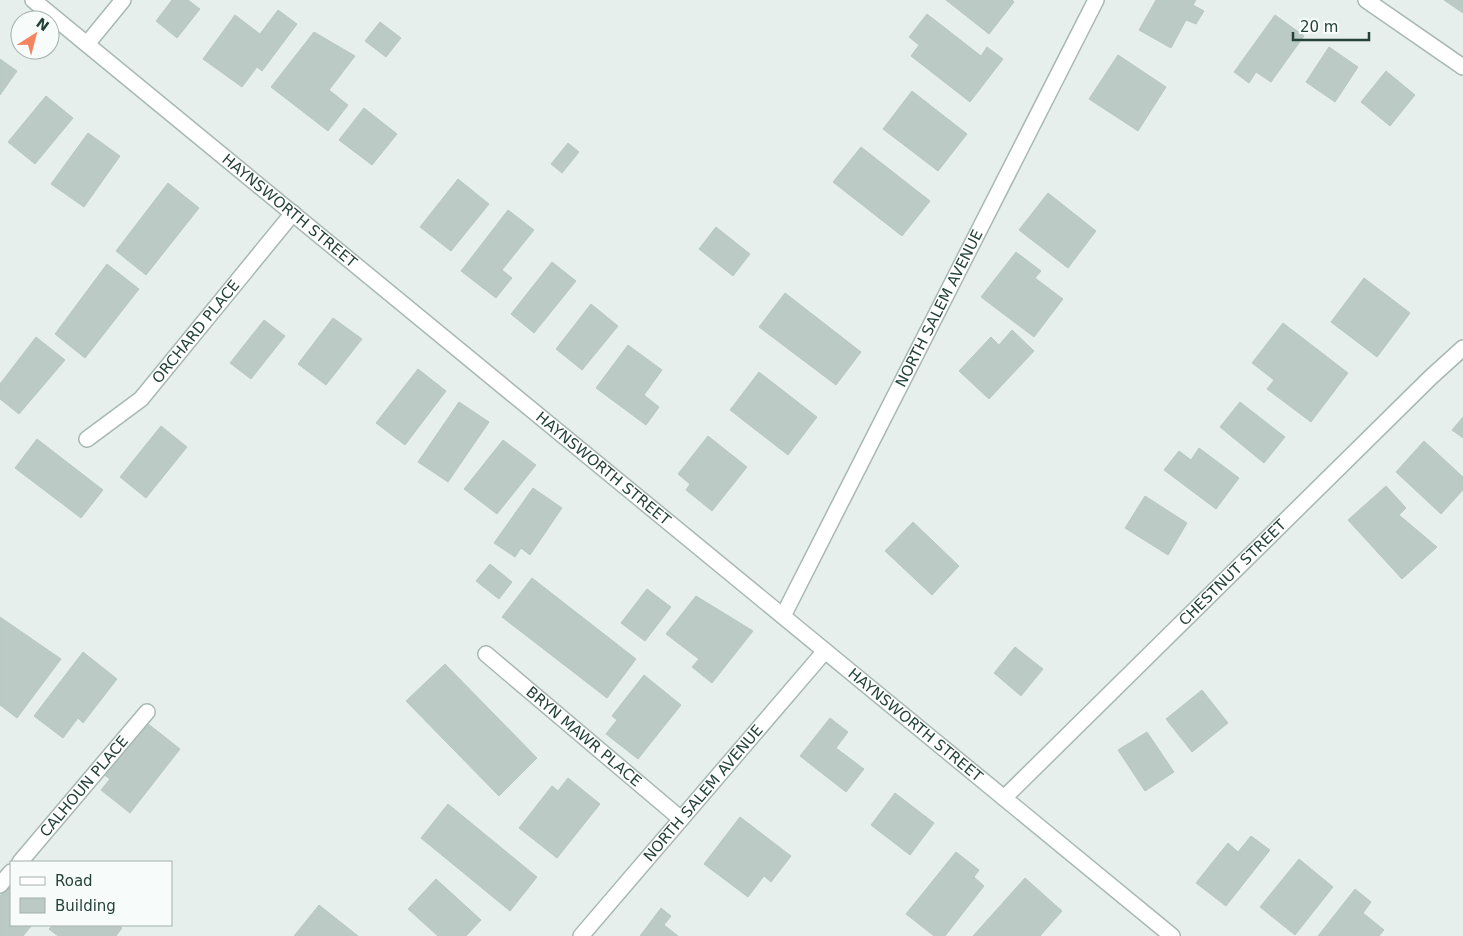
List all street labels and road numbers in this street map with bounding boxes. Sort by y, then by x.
street label: HAYNSWORTH STREET [219,150,361,272]
street label: NORTH SALEM AVENUE [892,227,987,390]
street label: ORCHARD PLACE [148,277,243,387]
street label: HAYNSWORTH STREET [532,408,675,530]
street label: CHESTNUT STREET [1175,515,1291,629]
street label: HAYNSWORTH STREET [844,665,987,786]
street label: BRYN MAWR PLACE [523,683,645,790]
street label: NORTH SALEM AVENUE [640,721,767,865]
street label: CALHOUN PLACE [36,732,132,841]

